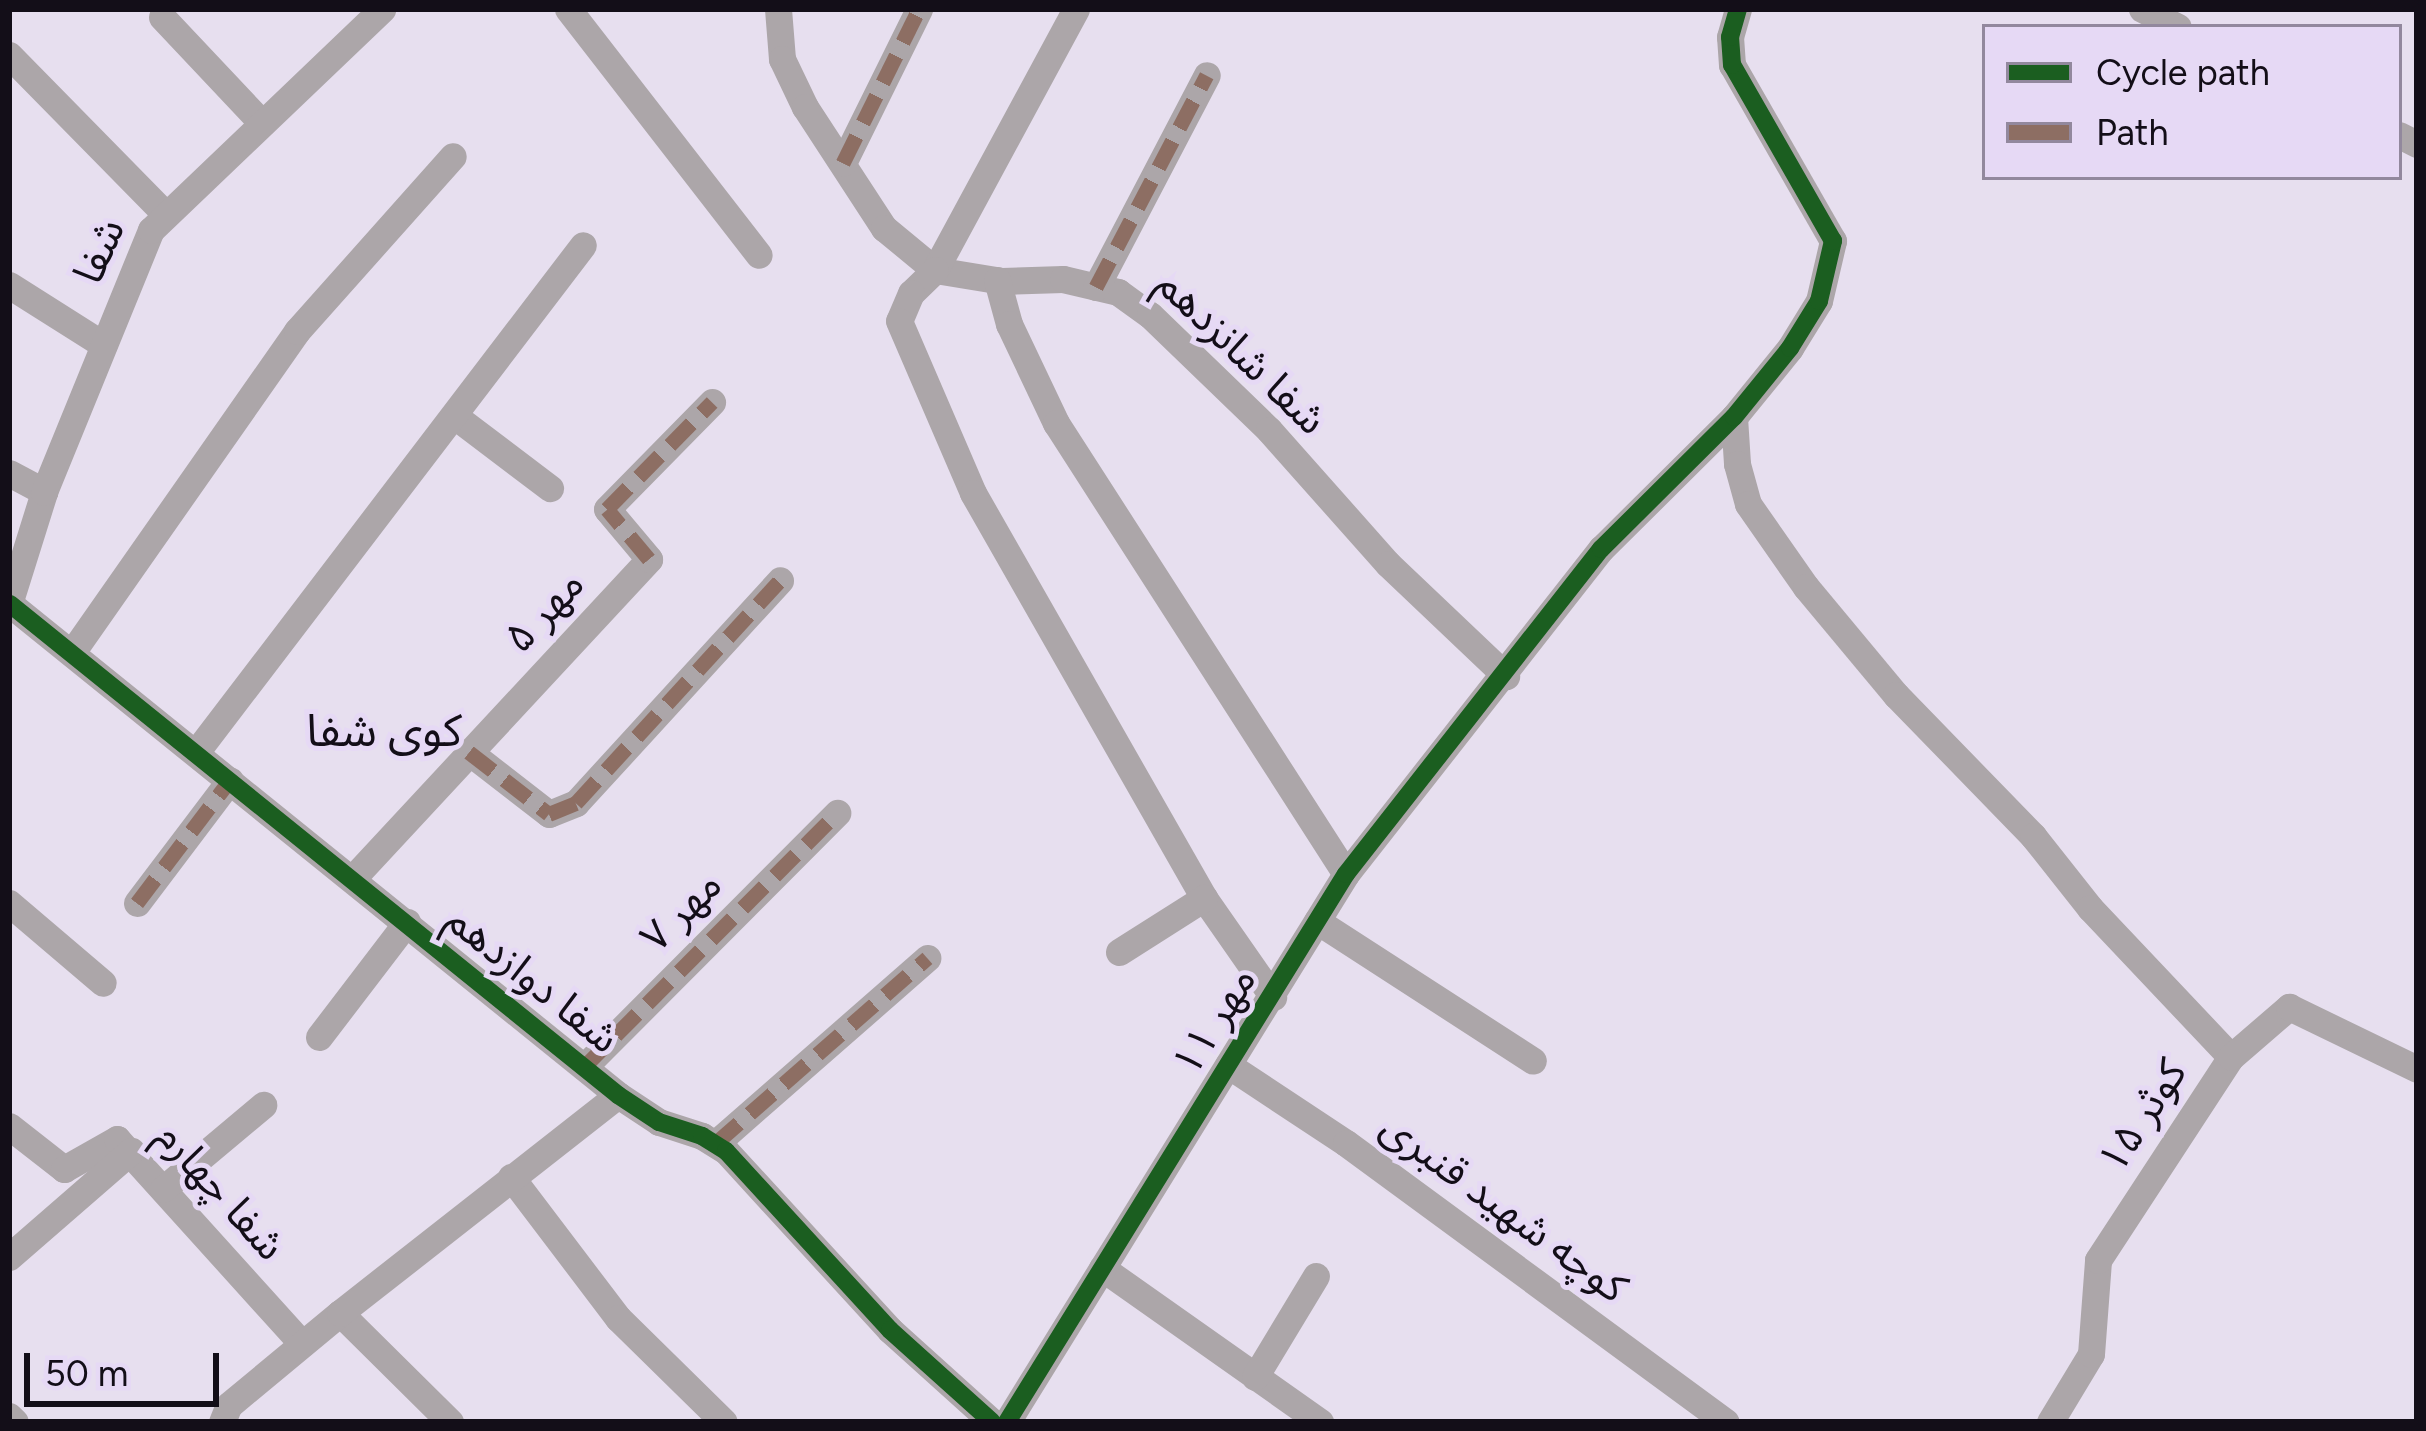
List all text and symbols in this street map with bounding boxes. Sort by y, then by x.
legend [1982,24,2402,180]
text: Cycle path [2096,51,2270,94]
text: Path [2096,111,2169,154]
street label: شفا [63,211,135,291]
street label: شفا شانزدهم [1147,259,1337,445]
street label: مهر ۵ [493,559,595,663]
district label: کوی شفا [306,704,462,758]
street label: مهر ۷ [630,860,732,962]
street label: شفا دوازدهم [437,894,629,1064]
street label: مهر ۱۱ [1161,957,1267,1085]
street label: کوثر ۱۵ [2087,1050,2197,1182]
street label: کوچه شهید قنبری [1371,1101,1637,1313]
street label: شفا چهارم [146,1111,296,1271]
scale bar [30,1329,225,1403]
text: 50 m [45,1352,128,1395]

